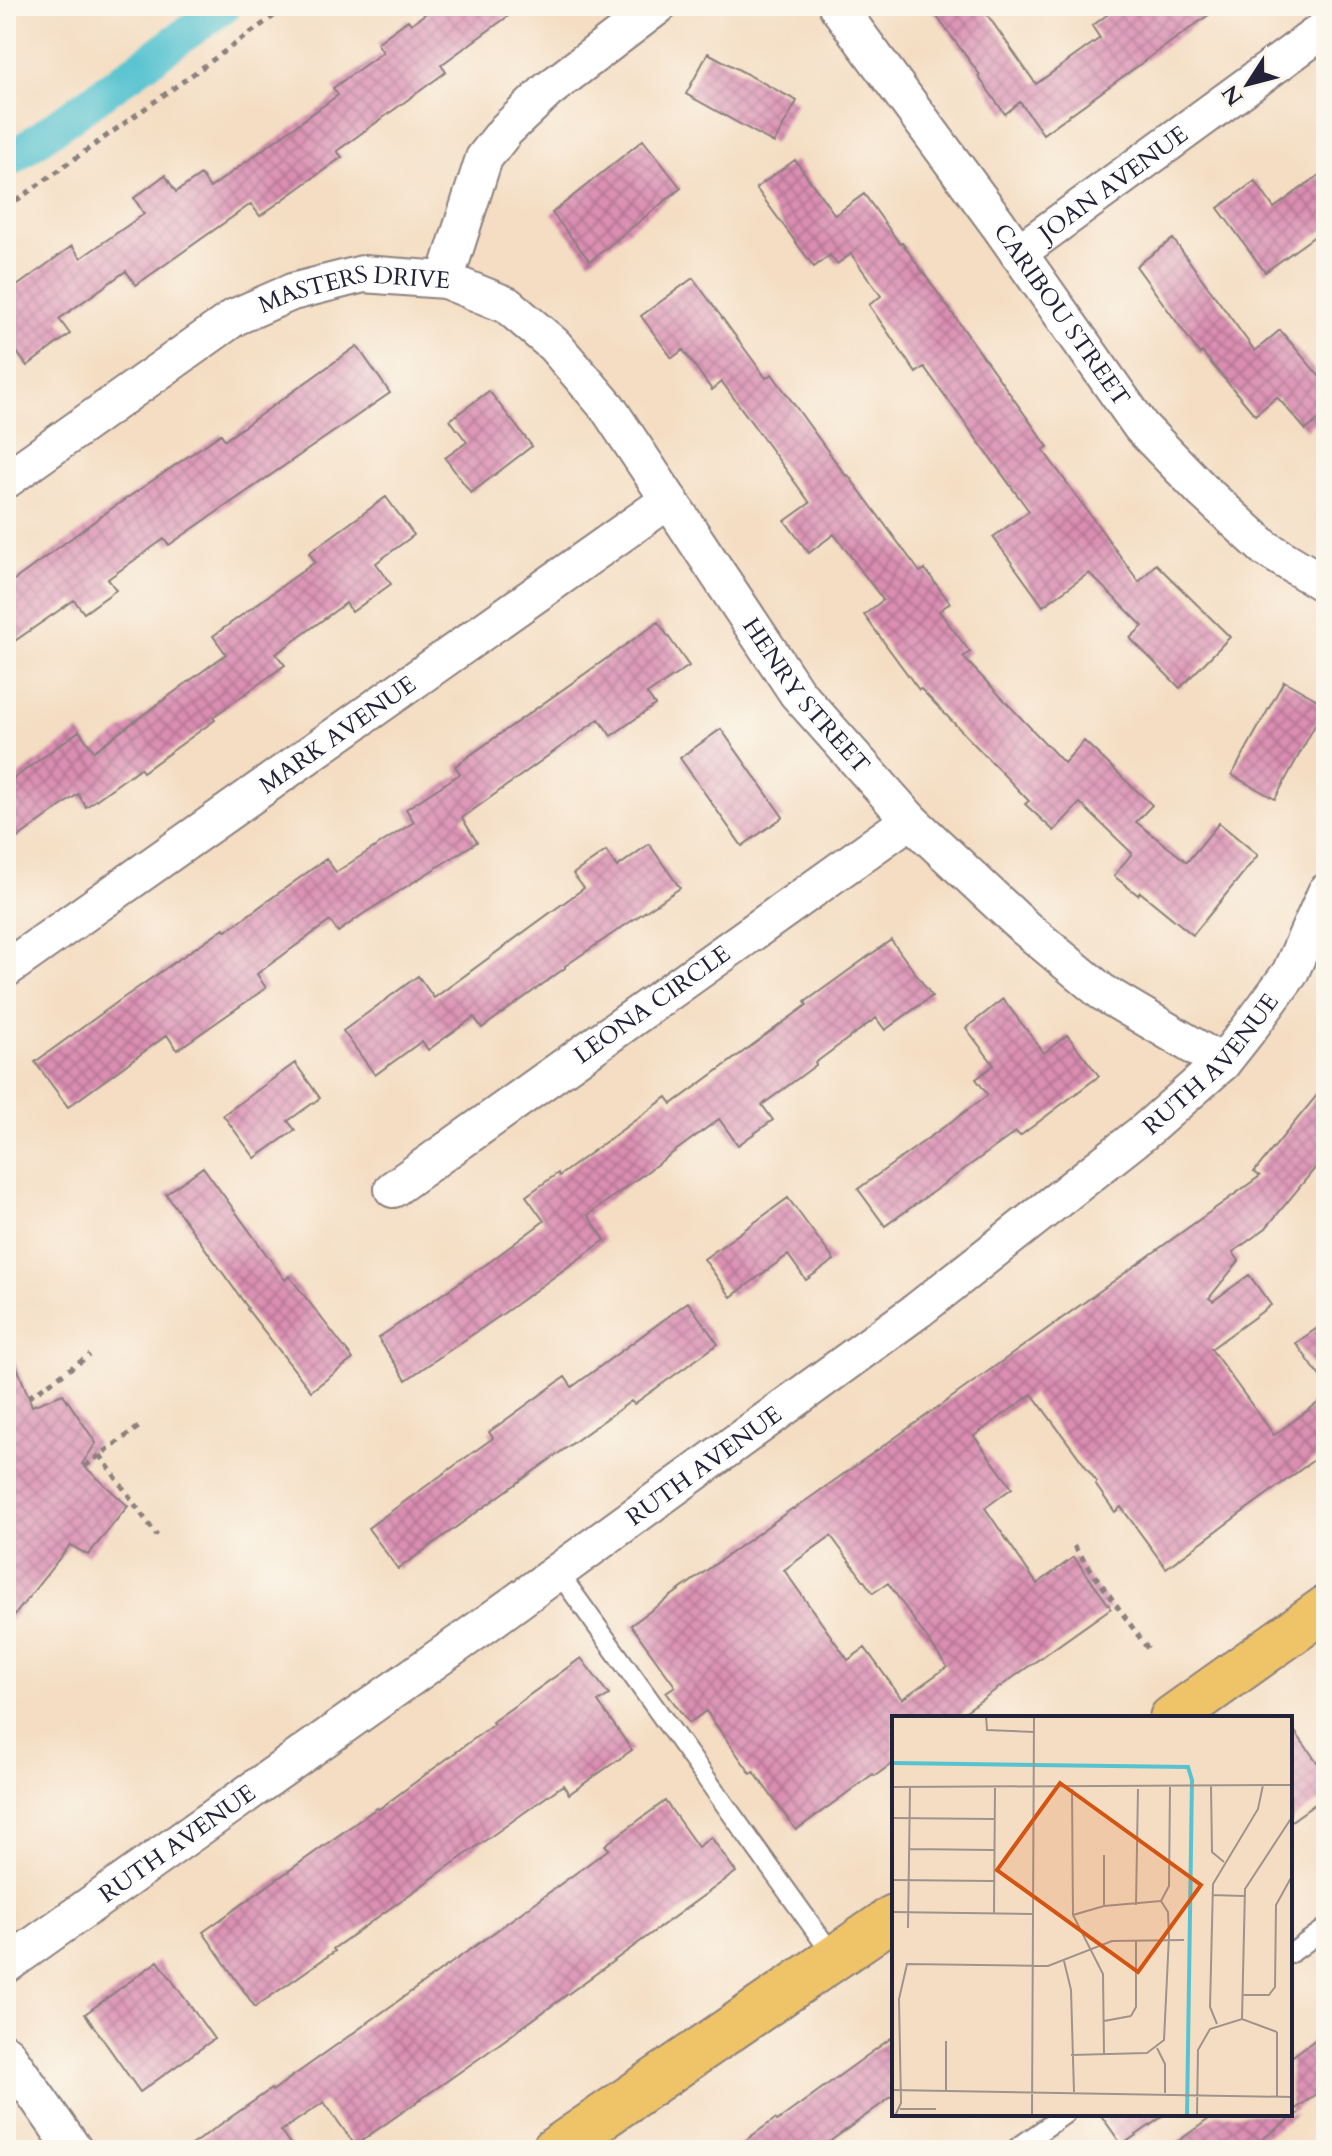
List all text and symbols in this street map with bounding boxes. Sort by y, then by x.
north arrow [1208,44,1288,124]
text: N [1215,79,1250,112]
street label: JOAN AVENUE [1030,118,1195,251]
street label: CARIBOU STREET [986,217,1138,413]
street label: MASTERS DRIVE [253,257,451,321]
street label: HENRY STREET [735,611,878,781]
street label: MARK AVENUE [252,668,423,801]
street label: LEONA CIRCLE [567,937,737,1071]
street label: RUTH AVENUE [1135,987,1286,1142]
street label: RUTH AVENUE [619,1398,788,1533]
inset map [892,1716,1292,2116]
street label: RUTH AVENUE [92,1776,262,1910]

